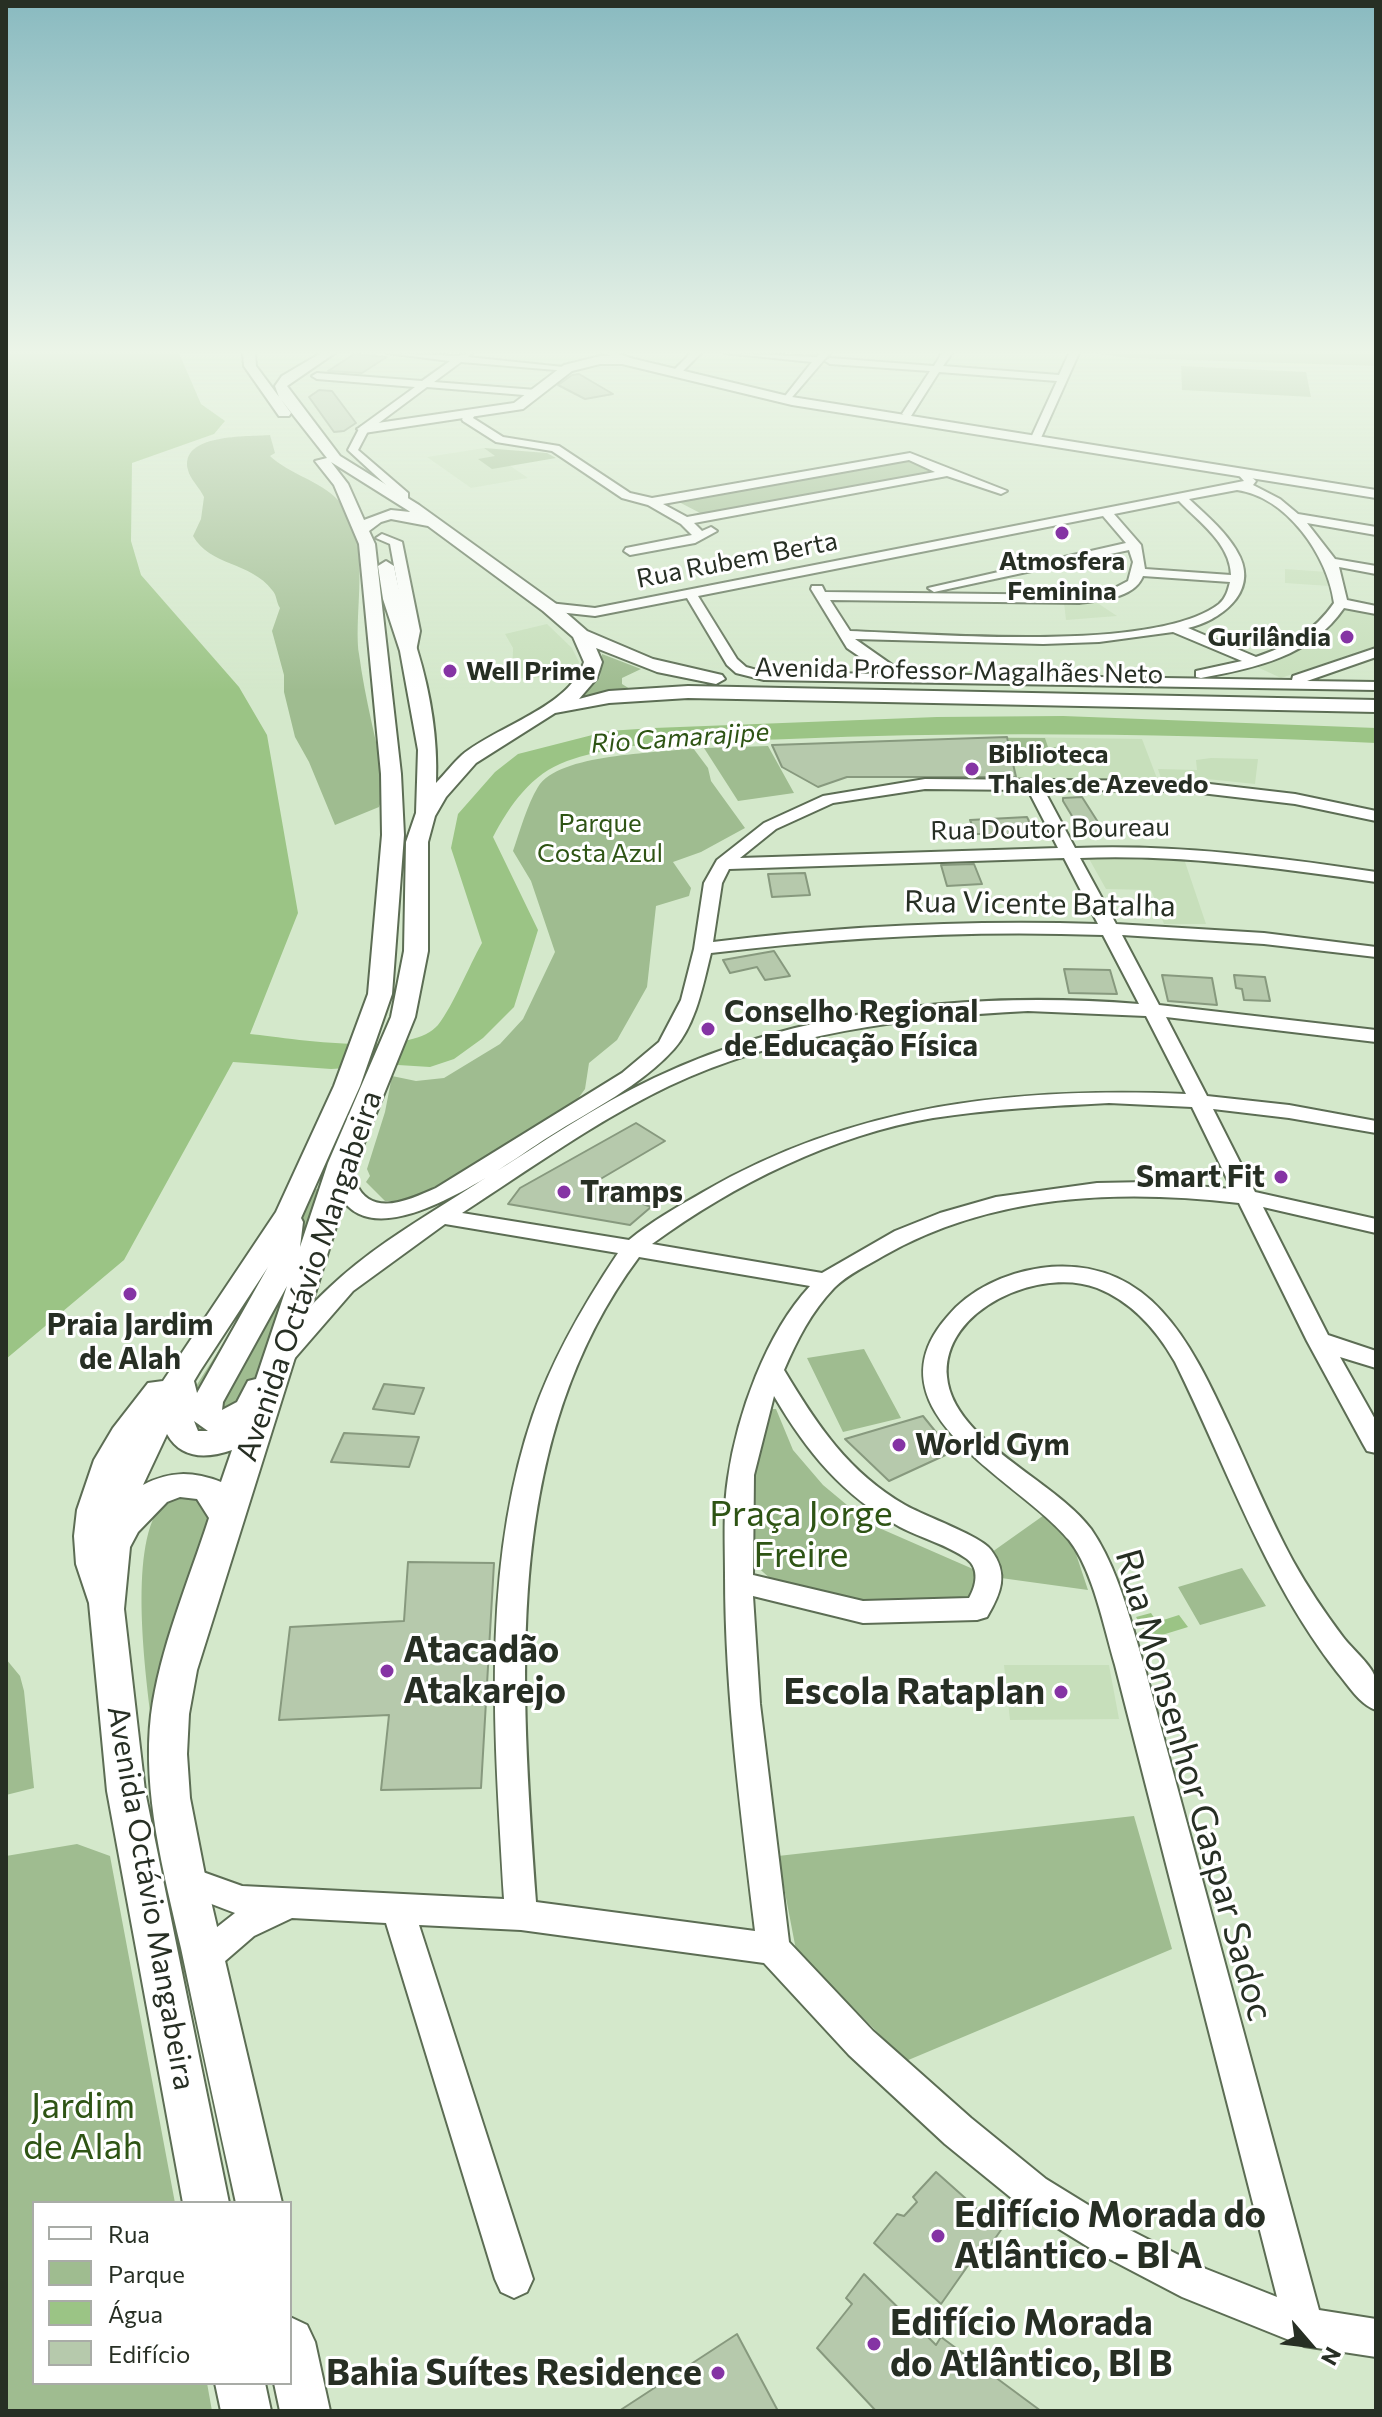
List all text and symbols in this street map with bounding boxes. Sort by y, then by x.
marker: Atmosfera Feminina [1053,524,1071,542]
street label: Rua Rubem Berta [634,525,840,595]
place label: Atmosfera Feminina [999,545,1125,606]
place label: Gurilândia [1207,621,1331,653]
marker: Gurilândia [1338,628,1356,646]
street label: Avenida Professor Magalhães Neto [754,652,1164,690]
place label: Well Prime [466,655,595,687]
marker: Well Prime [441,662,459,680]
water label: Rio Camarajipe [590,716,770,760]
place label: Biblioteca Thales de Azevedo [988,738,1209,800]
marker: Biblioteca Thales de Azevedo [963,760,981,778]
park label: Parque Costa Azul [537,807,663,868]
street label: Rua Doutor Boureau [930,811,1170,847]
street label: Rua Vicente Batalha [904,884,1176,924]
place label: Conselho Regional de Educação Física [724,994,978,1064]
marker: Conselho Regional de Educação Física [699,1020,717,1038]
street label: Avenida Octávio Mangabeira [229,1086,389,1466]
place label: Smart Fit [1136,1159,1265,1195]
marker: Smart Fit [1272,1168,1290,1186]
place label: Tramps [580,1174,683,1210]
marker: Tramps [555,1183,573,1201]
marker: Praia Jardim de Alah [121,1285,139,1303]
place label: Praia Jardim de Alah [47,1307,213,1378]
place label: World Gym [915,1427,1070,1463]
marker: World Gym [890,1436,908,1454]
park label: Praça Jorge Freire [709,1492,893,1577]
street label: Rua Monsenhor Gaspar Sadoc [1106,1544,1282,2026]
place label: Atacadão Atakarejo [403,1628,566,1713]
marker: Atacadão Atakarejo [378,1662,396,1680]
place label: Escola Rataplan [784,1670,1045,1714]
marker: Escola Rataplan [1052,1683,1070,1701]
street label: Avenida Octávio Mangabeira [99,1703,203,2093]
park label: Jardim de Alah [23,2084,143,2169]
place label: Edifício Morada do Atlântico - Bl A [954,2193,1266,2278]
legend [32,2201,292,2385]
text: Rua [108,2219,150,2248]
marker: Edifício Morada do Atlântico - Bl A [929,2227,947,2245]
text: Parque [108,2259,185,2288]
text: Água [108,2299,163,2328]
place label: Edifício Morada do Atlântico, Bl B [890,2301,1172,2386]
north arrow [1270,2305,1350,2385]
marker: Edifício Morada do Atlântico, Bl B [865,2335,883,2353]
text: Edifício [108,2339,190,2368]
text: N [1316,2343,1347,2370]
place label: Bahia Suítes Residence [326,2351,702,2395]
marker: Bahia Suítes Residence [709,2364,727,2382]

